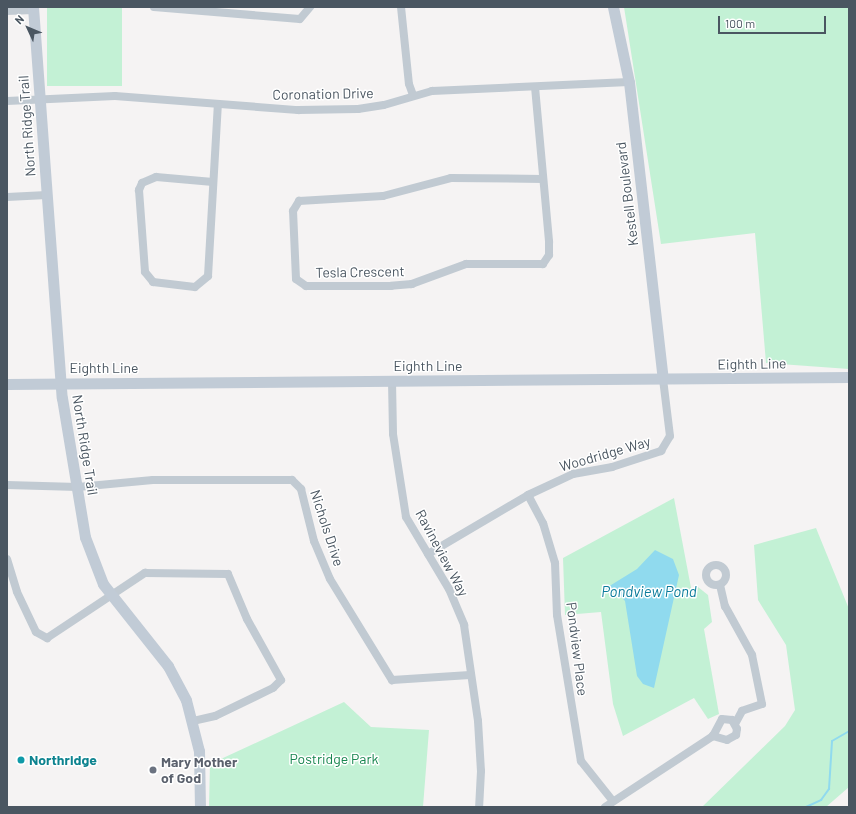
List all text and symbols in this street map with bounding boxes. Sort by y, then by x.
north arrow [8,8,48,48]
scale bar [720,8,828,34]
text: N [12,12,26,26]
text: 100 m [725,16,755,30]
street label: North Ridge Trail [15,75,39,177]
street label: Coronation Drive [272,85,374,103]
street label: Kestell Boulevard [612,141,642,247]
street label: Tesla Crescent [315,263,405,281]
street label: Eighth Line [717,355,787,373]
street label: Eighth Line [394,358,462,374]
street label: Eighth Line [70,360,138,376]
street label: North Ridge Trail [69,394,101,496]
street label: Woodridge Way [558,433,652,475]
street label: Nichols Drive [307,488,347,568]
street label: Ravineview Way [412,507,472,599]
water label: Pondview Pond [601,583,697,601]
street label: Pondview Place [563,601,591,697]
park label: Postridge Park [289,751,379,767]
place label: Northridge [29,752,97,768]
place label: Mary Mother of God [161,754,237,786]
marker: Northridge [16,755,26,765]
marker: Mary Mother of God [148,765,158,775]

